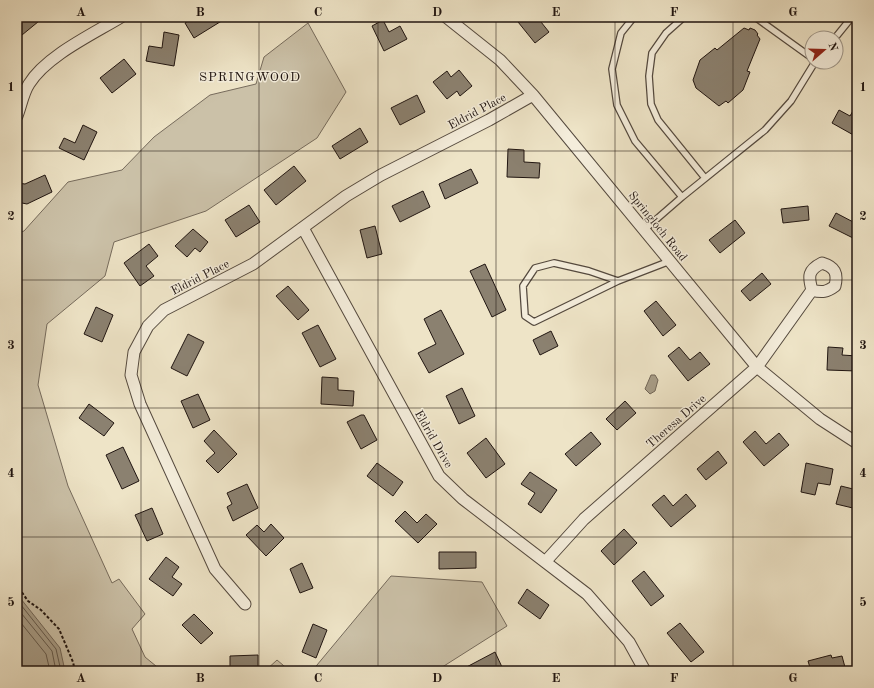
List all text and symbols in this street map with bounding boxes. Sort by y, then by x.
text: A [76,6,86,19]
text: B [195,6,205,19]
text: C [314,6,322,19]
text: D [432,6,442,19]
text: E [552,6,561,19]
text: F [670,6,679,19]
text: G [788,6,798,19]
north arrow [804,30,844,70]
text: N [825,41,839,53]
district label: SPRINGWOOD [199,71,301,84]
text: 1 [7,81,15,94]
text: 1 [859,81,867,94]
street label: Eldrid Place [447,91,509,132]
street label: Springloch Road [626,190,689,264]
text: 2 [7,210,15,223]
text: 2 [859,210,867,223]
street label: Eldrid Place [169,258,232,298]
text: 3 [7,339,15,352]
text: 3 [859,339,867,352]
street label: Theresa Drive [645,393,709,451]
street label: Eldrid Drive [412,409,455,471]
text: 4 [7,467,15,480]
text: 4 [859,467,867,480]
text: 5 [7,596,15,609]
text: 5 [859,596,867,609]
text: A [76,672,86,685]
text: B [195,672,205,685]
text: C [314,672,322,685]
text: D [432,672,442,685]
text: E [552,672,561,685]
text: F [670,672,679,685]
text: G [788,672,798,685]

